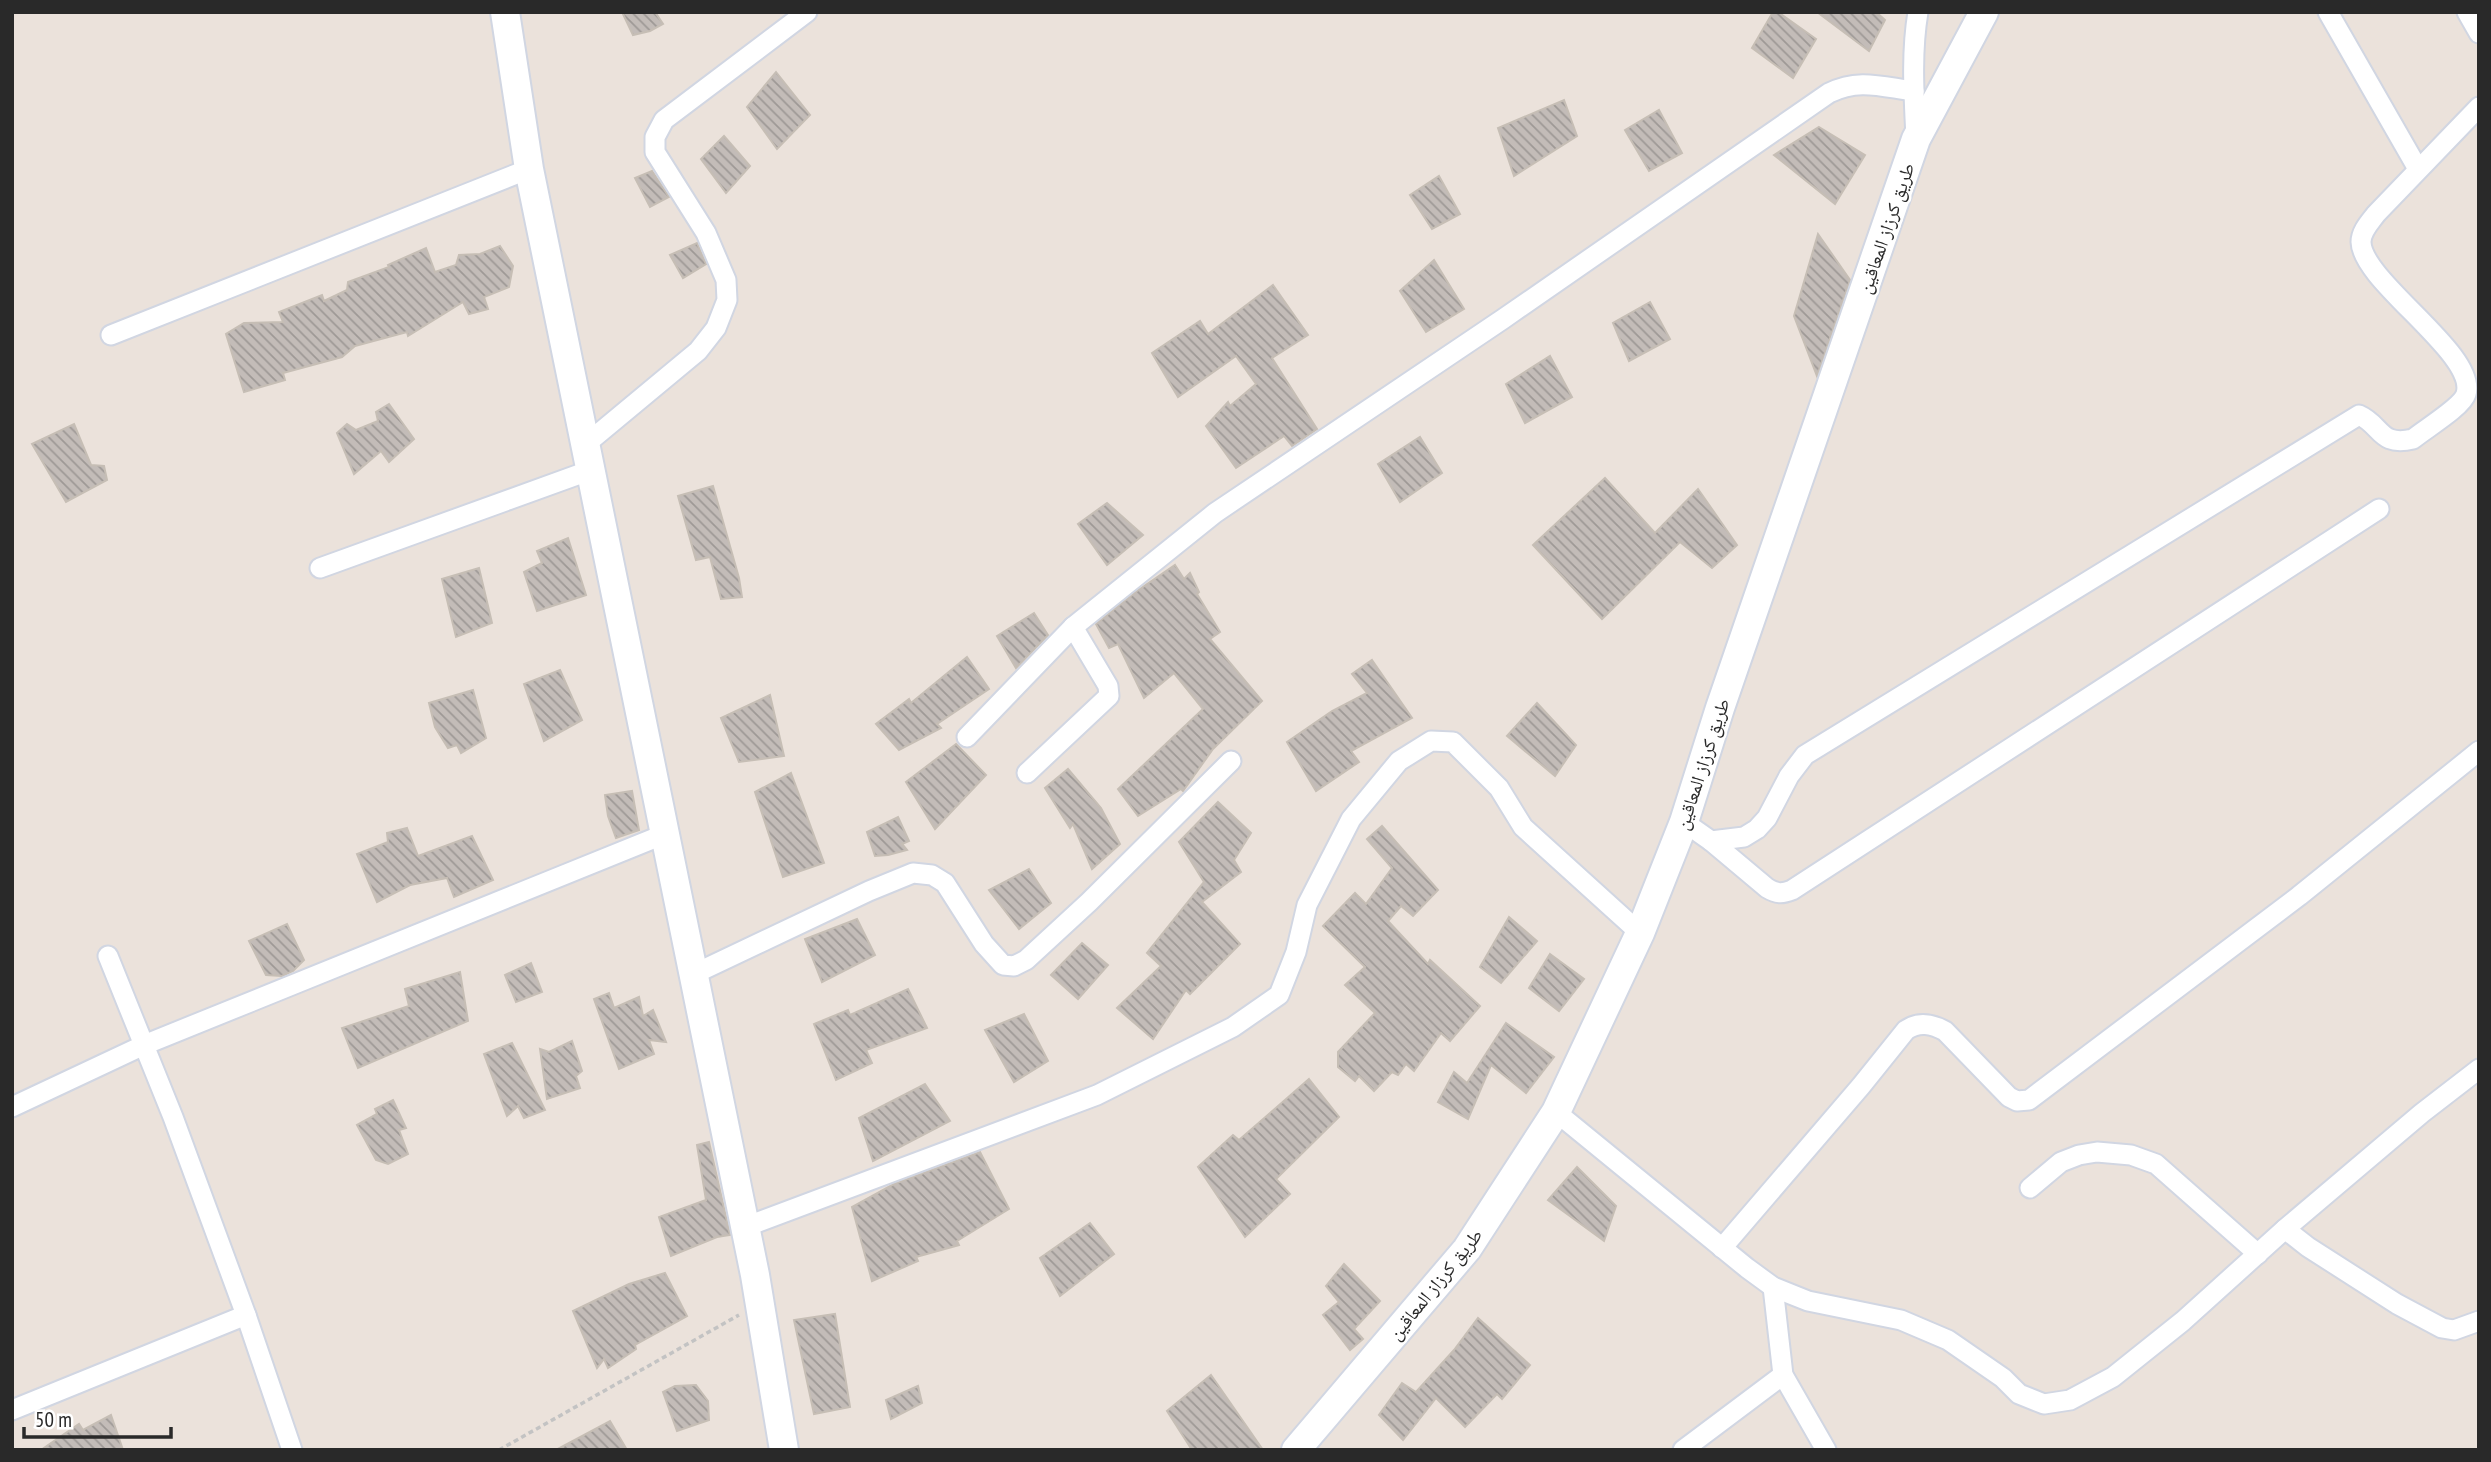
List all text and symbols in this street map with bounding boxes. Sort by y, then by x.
street label: طريق كرزاز المعاقين [1852,159,1920,297]
street label: طريق كرزاز المعاقين [1669,695,1735,833]
street label: طريق كرزاز المعاقين [1383,1223,1487,1345]
scale bar [24,1396,172,1440]
text: 50 m [35,1406,72,1433]

